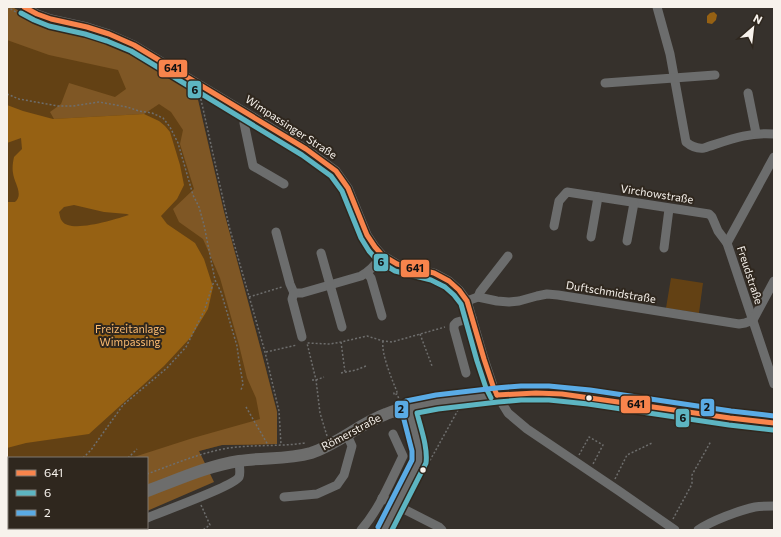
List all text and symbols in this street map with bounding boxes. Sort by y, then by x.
north arrow [733,8,773,48]
text: N [751,11,765,26]
line badge: 641 [158,59,188,78]
text: 641 [164,61,182,74]
line badge: 6 [187,80,202,99]
text: 6 [192,83,199,96]
street label: Wimpassinger Straße [243,92,340,161]
street label: Virchowstraße [620,181,695,206]
street label: Freudstraße [735,244,766,306]
line badge: 6 [373,253,389,272]
text: 6 [378,255,385,268]
line badge: 641 [400,259,430,278]
text: 641 [406,261,424,274]
street label: Duftschmidstraße [565,278,657,305]
park label: Freizeitanlage Wimpassing [95,322,165,348]
unlabelled marker [584,393,594,403]
line badge: 641 [620,395,651,414]
text: 641 [627,397,645,410]
line badge: 2 [700,398,715,417]
line badge: 2 [394,400,409,419]
text: 2 [704,400,710,413]
text: 2 [398,402,404,415]
line badge: 6 [675,408,690,428]
street label: Römerstraße [319,410,383,453]
text: 6 [680,411,687,424]
legend [8,457,148,529]
text: 641 [44,465,63,479]
unlabelled marker [418,465,428,475]
text: 6 [44,485,51,499]
text: 2 [44,505,51,519]

